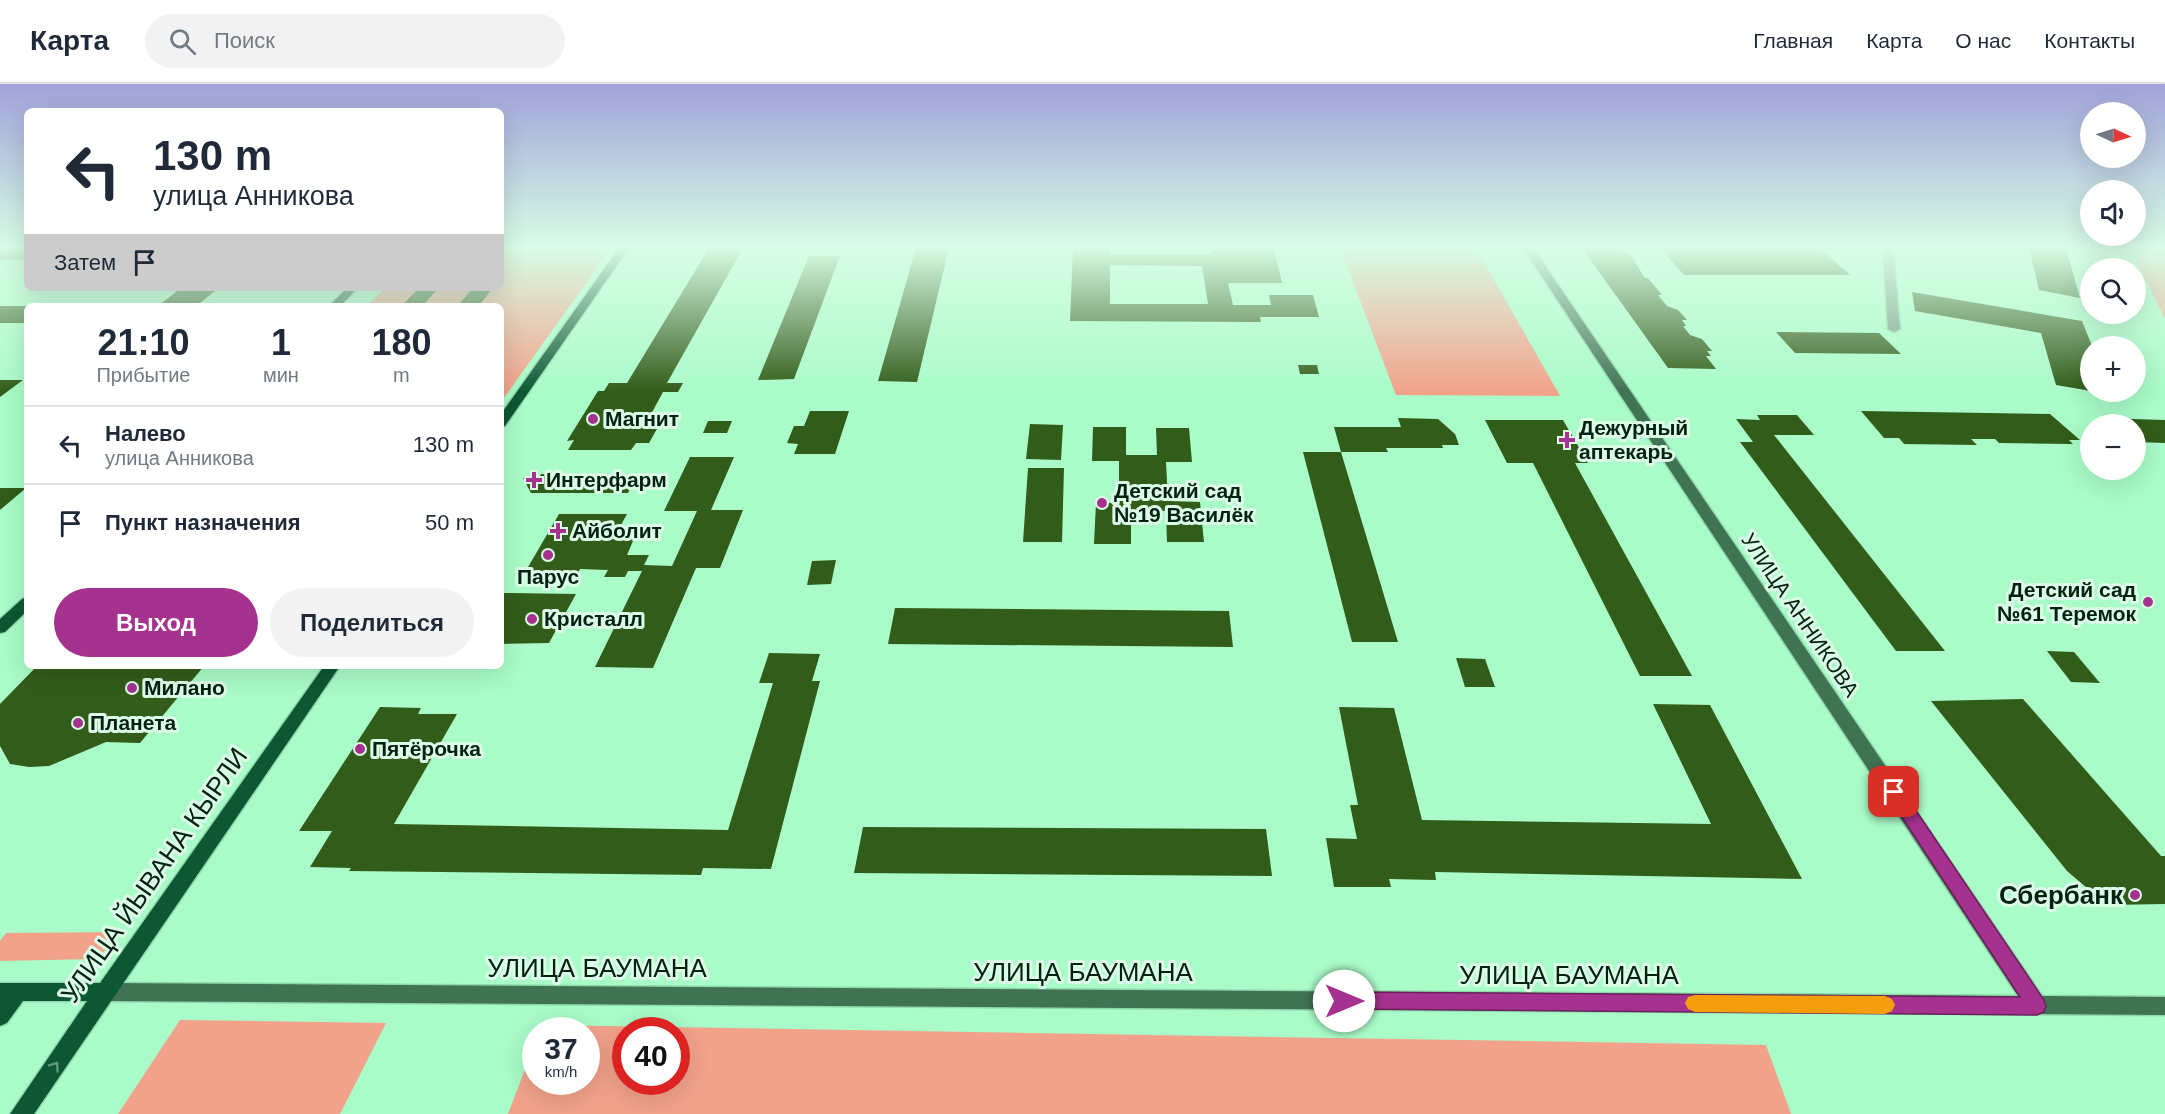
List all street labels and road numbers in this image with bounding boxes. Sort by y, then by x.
street label: УЛИЦА АННИКОВА [1737,529,1864,701]
street label: УЛИЦА ЙЫВАНА КЫРЛИ [55,742,253,1008]
street label: УЛИЦА БАУМАНА [487,953,707,983]
street label: УЛИЦА БАУМАНА [973,957,1193,987]
street label: УЛИЦА БАУМАНА [1459,960,1679,990]

